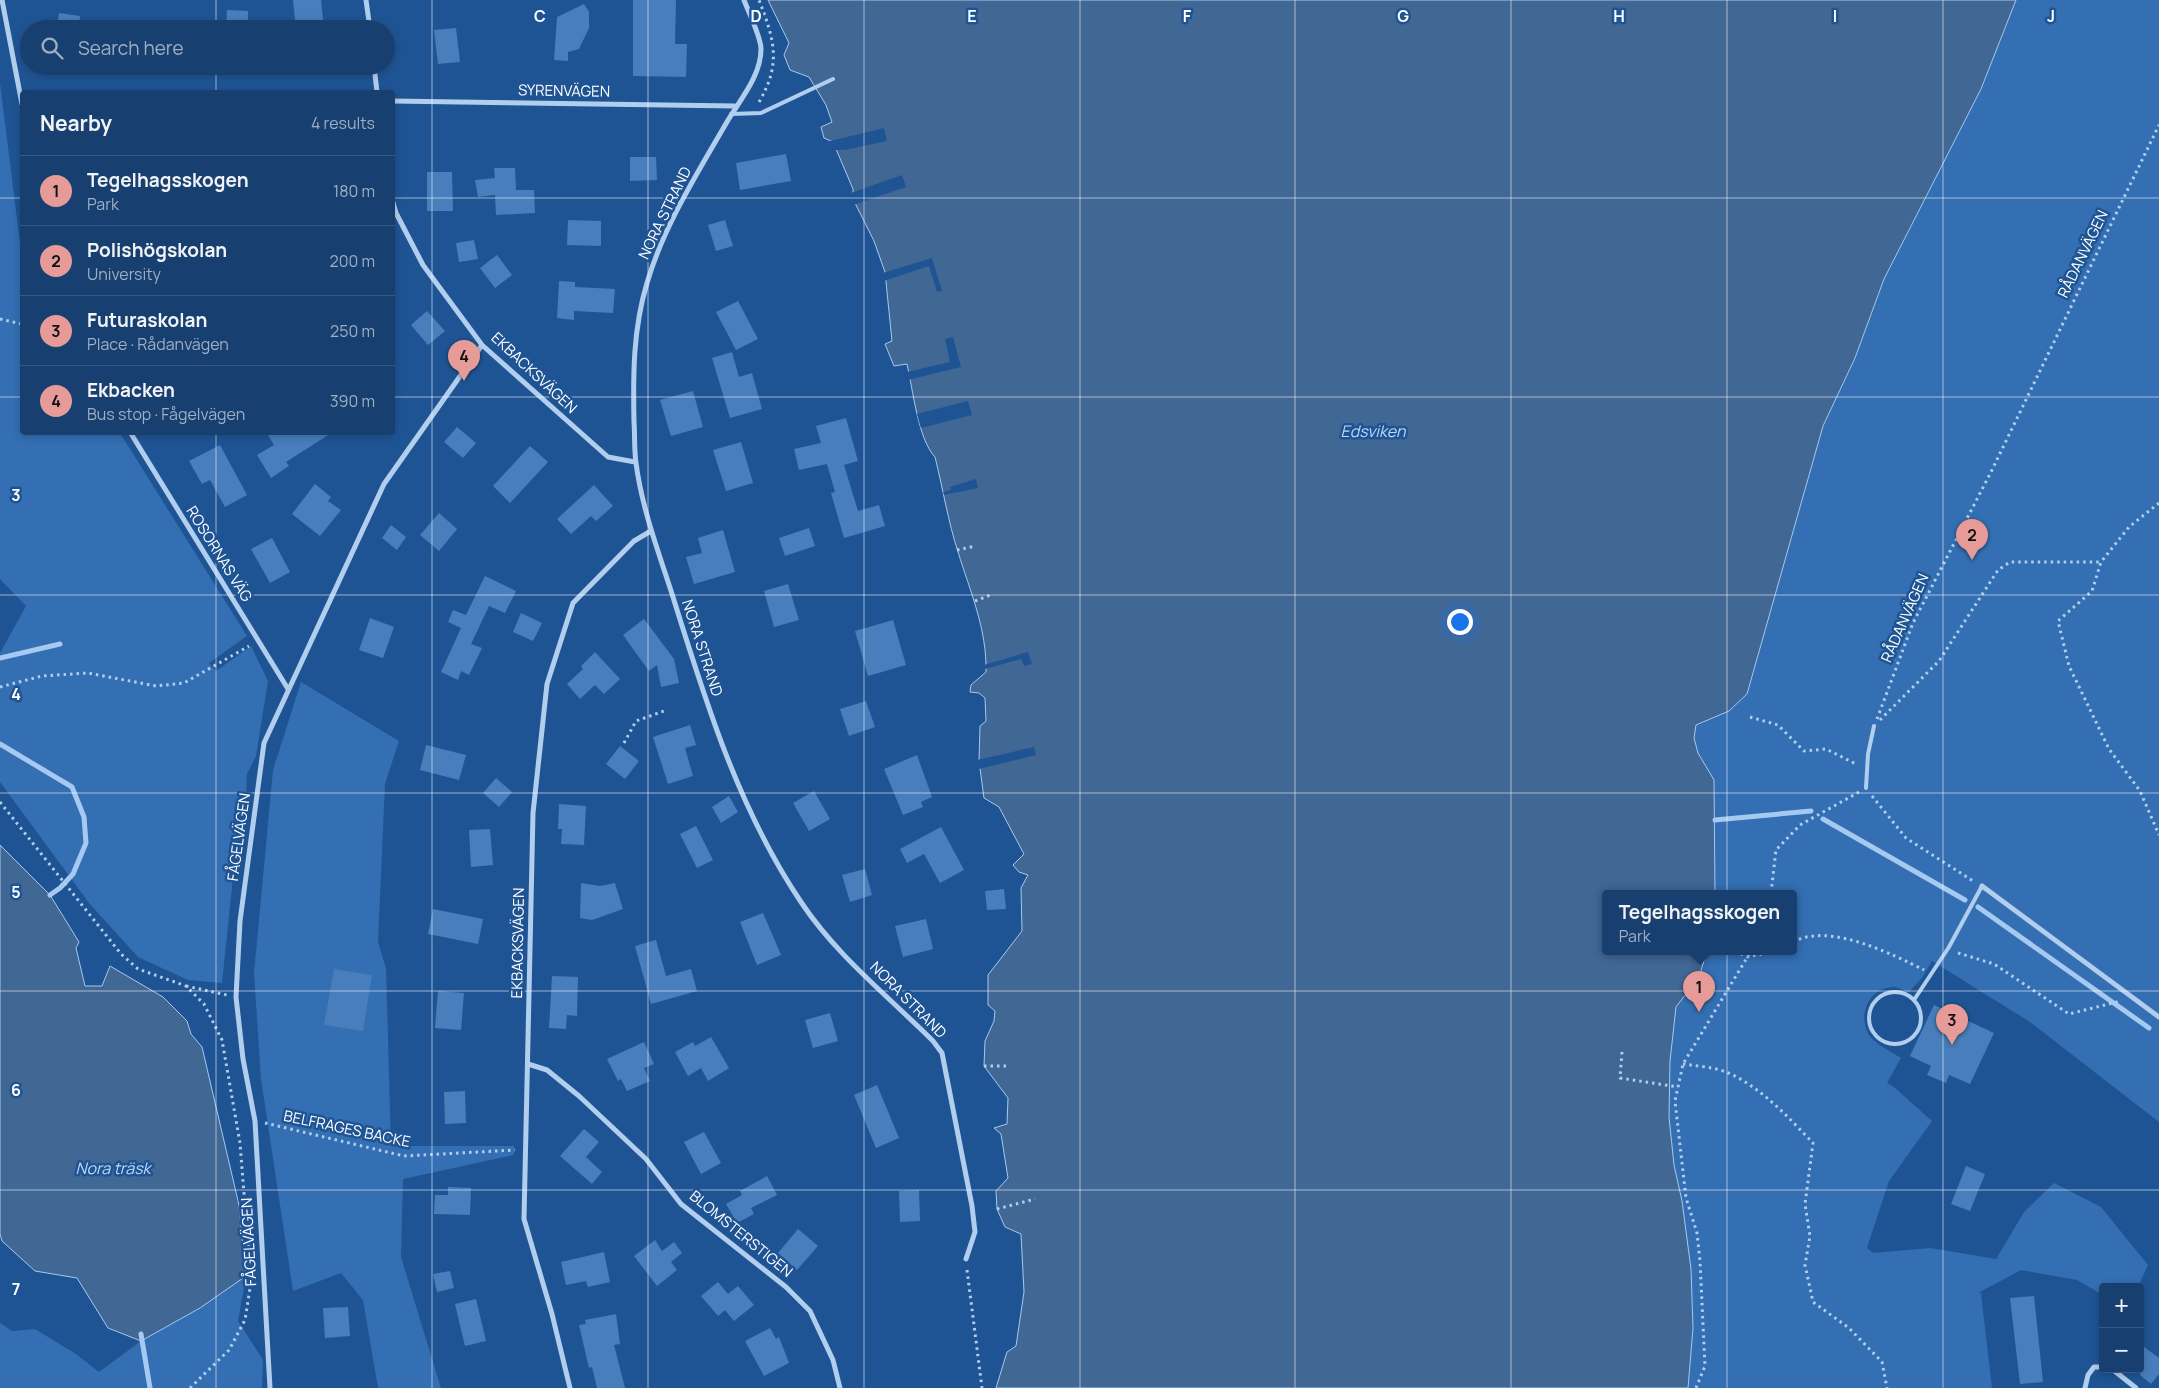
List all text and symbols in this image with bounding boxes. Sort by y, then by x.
text: C [534,5,546,27]
text: D [750,5,762,27]
text: E [967,5,977,27]
text: F [1183,5,1192,27]
text: G [1397,5,1409,27]
text: H [1613,5,1625,27]
text: I [1833,5,1837,27]
text: J [2047,5,2055,27]
search box [20,20,395,75]
icon: search [38,34,66,62]
text: Search here [78,35,184,61]
street label: SYRENVÄGEN [518,79,610,102]
text: Nearby [40,109,112,137]
text: 4 results [311,112,375,134]
street label: NORA STRAND [633,163,696,263]
text: Tegelhagsskogen [87,167,249,193]
text: 1 [52,180,60,202]
text: 180 m [333,180,375,202]
text: Park [87,193,119,215]
street label: RÅDANVÄGEN [2052,206,2113,301]
text: Polishögskolan [87,237,227,263]
text: 2 [51,250,61,272]
text: 200 m [330,250,375,272]
text: University [87,263,161,285]
text: Futuraskolan [87,307,207,333]
text: 3 [51,320,61,342]
text: 250 m [330,320,375,342]
street label: EKBACKSVÄGEN [487,327,582,418]
text: Place · Rådanvägen [87,333,229,355]
pin: 4 [448,340,480,381]
text: Ekbacken [87,377,175,403]
text: 4 [51,390,61,412]
text: 390 m [330,390,375,412]
text: Bus stop · Fågelvägen [87,403,245,425]
water label: Edsviken [1341,420,1406,442]
text: 3 [11,484,21,506]
street label: ROSORNAS VÄG [182,502,258,606]
pin: 2 [1956,519,1988,560]
street label: RÅDANVÄGEN [1876,570,1933,666]
street label: NORA STRAND [677,597,728,699]
your location [1447,609,1473,635]
text: 4 [11,683,21,705]
street label: FÅGELVÄGEN [222,792,255,882]
text: 5 [11,881,21,903]
street label: EKBACKSVÄGEN [506,888,529,998]
popup [1602,890,1797,955]
text: Tegelhagsskogen [1619,899,1780,925]
text: Park [1619,925,1651,947]
street label: NORA STRAND [865,957,951,1043]
pin: 1 [1683,971,1715,1012]
pin: 3 [1936,1004,1968,1045]
text: 6 [11,1079,21,1101]
street label: BELFRAGES BACKE [282,1105,412,1152]
water label: Nora träsk [75,1157,153,1179]
street label: BLOMSTERSTIGEN [685,1185,797,1282]
street label: FÅGELVÄGEN [236,1197,261,1287]
text: 7 [12,1278,20,1300]
map controls [2099,1283,2144,1373]
button: + [2099,1283,2144,1328]
button: − [2099,1328,2144,1373]

